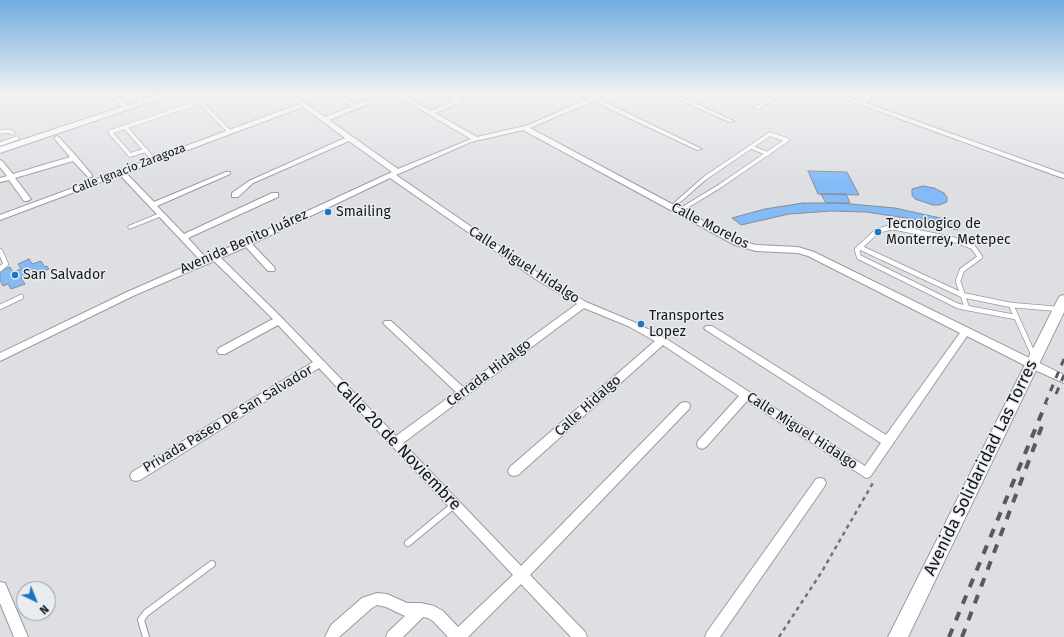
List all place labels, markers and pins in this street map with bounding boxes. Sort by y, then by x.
place label: Smailing [336,204,391,220]
marker: Smailing [323,207,333,217]
place label: Tecnologico de Monterrey, Metepec [886,216,1011,248]
marker: Tecnologico de Monterrey, Metepec [873,227,883,237]
place label: San Salvador [23,267,105,283]
marker: San Salvador [10,270,20,280]
place label: Transportes Lopez [649,308,724,340]
marker: Transportes Lopez [636,319,646,329]

